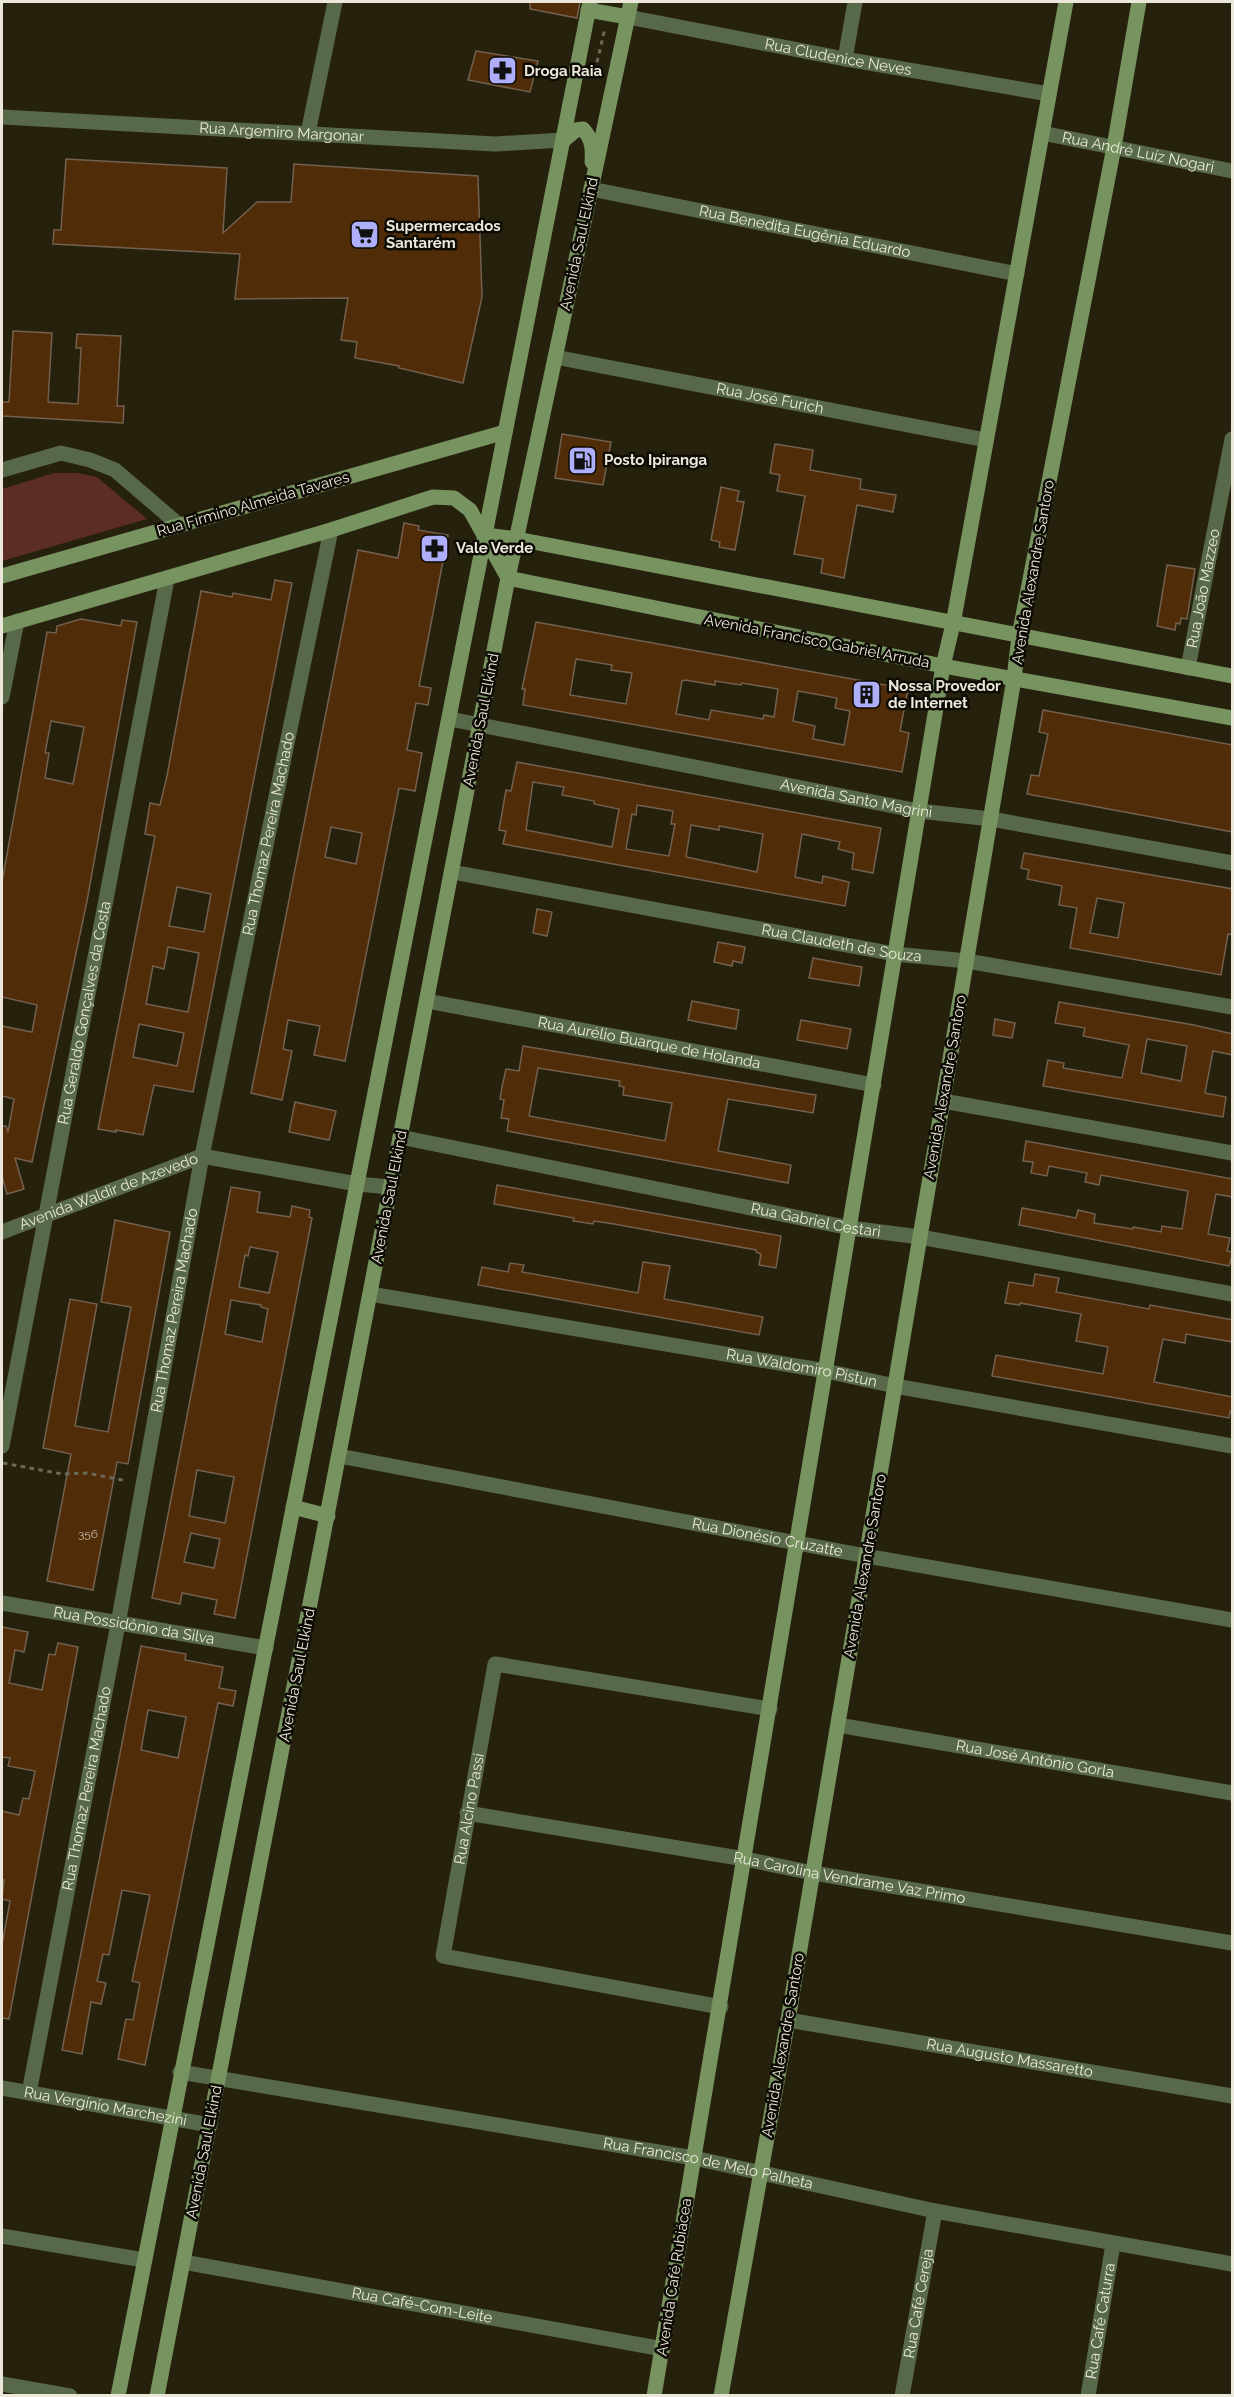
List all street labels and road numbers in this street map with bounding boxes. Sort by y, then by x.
street label: Rua Cludenice Neves [763,35,913,79]
street label: Rua Argemiro Margonar [199,119,365,146]
street label: Rua André Luíz Nogari [1061,128,1216,176]
street label: Avenida Saul Elkind [556,176,602,312]
street label: Rua Benedita Eugênia Eduardo [697,202,912,262]
street label: Rua José Furich [715,379,825,418]
street label: Rua Firmino Almeida Tavares [155,468,351,540]
street label: Avenida Alexandre Santoro [1008,478,1058,666]
street label: Rua João Mazzeo [1183,527,1224,649]
street label: Avenida Francisco Gabriel Arruda [703,610,931,672]
street label: Avenida Saul Elkind [459,652,503,788]
street label: Rua Thomaz Pereira Machado [239,730,298,937]
street label: Avenida Santo Magrini [779,775,933,821]
street label: Rua Geraldo Gonçalves da Costa [54,899,115,1126]
street label: Rua Claudeth de Souza [760,920,922,966]
street label: Avenida Alexandre Santoro [920,993,970,1181]
street label: Rua Aurélio Buarque de Holanda [536,1013,762,1073]
street label: Avenida Saul Elkind [367,1129,411,1265]
street label: Avenida Waldir de Azevedo [17,1149,201,1234]
street label: Rua Gabriel Cestari [749,1199,882,1241]
street label: Rua Thomaz Pereira Machado [147,1207,201,1414]
street label: Rua Waldomiro Pistun [725,1345,879,1391]
street label: Avenida Alexandre Santoro [840,1472,890,1660]
street label: Rua Dionésio Cruzatte [690,1514,844,1560]
street label: Rua Possidônio da Silva [52,1603,216,1648]
street label: Avenida Saul Elkind [275,1607,319,1743]
street label: Rua Thomaz Pereira Machado [59,1685,115,1892]
street label: Rua José Antônio Gorla [955,1737,1116,1782]
street label: Rua Alcino Passi [450,1752,488,1866]
street label: Rua Carolina Vendrame Vaz Primo [732,1848,967,1907]
street label: Avenida Alexandre Santoro [758,1951,808,2139]
street label: Rua Augusto Massaretto [925,2035,1095,2081]
street label: Rua Vergínio Marchezini [22,2083,188,2130]
street label: Avenida Saul Elkind [182,2084,226,2220]
street label: Rua Francisco de Melo Palheta [602,2134,815,2193]
street label: Avenida Café Rubiácea [653,2197,695,2357]
street label: Rua Café Cereja [900,2247,937,2360]
street label: Rua Café Caturra [1082,2262,1119,2380]
street label: Rua Café-Com-Leite [350,2284,494,2327]

